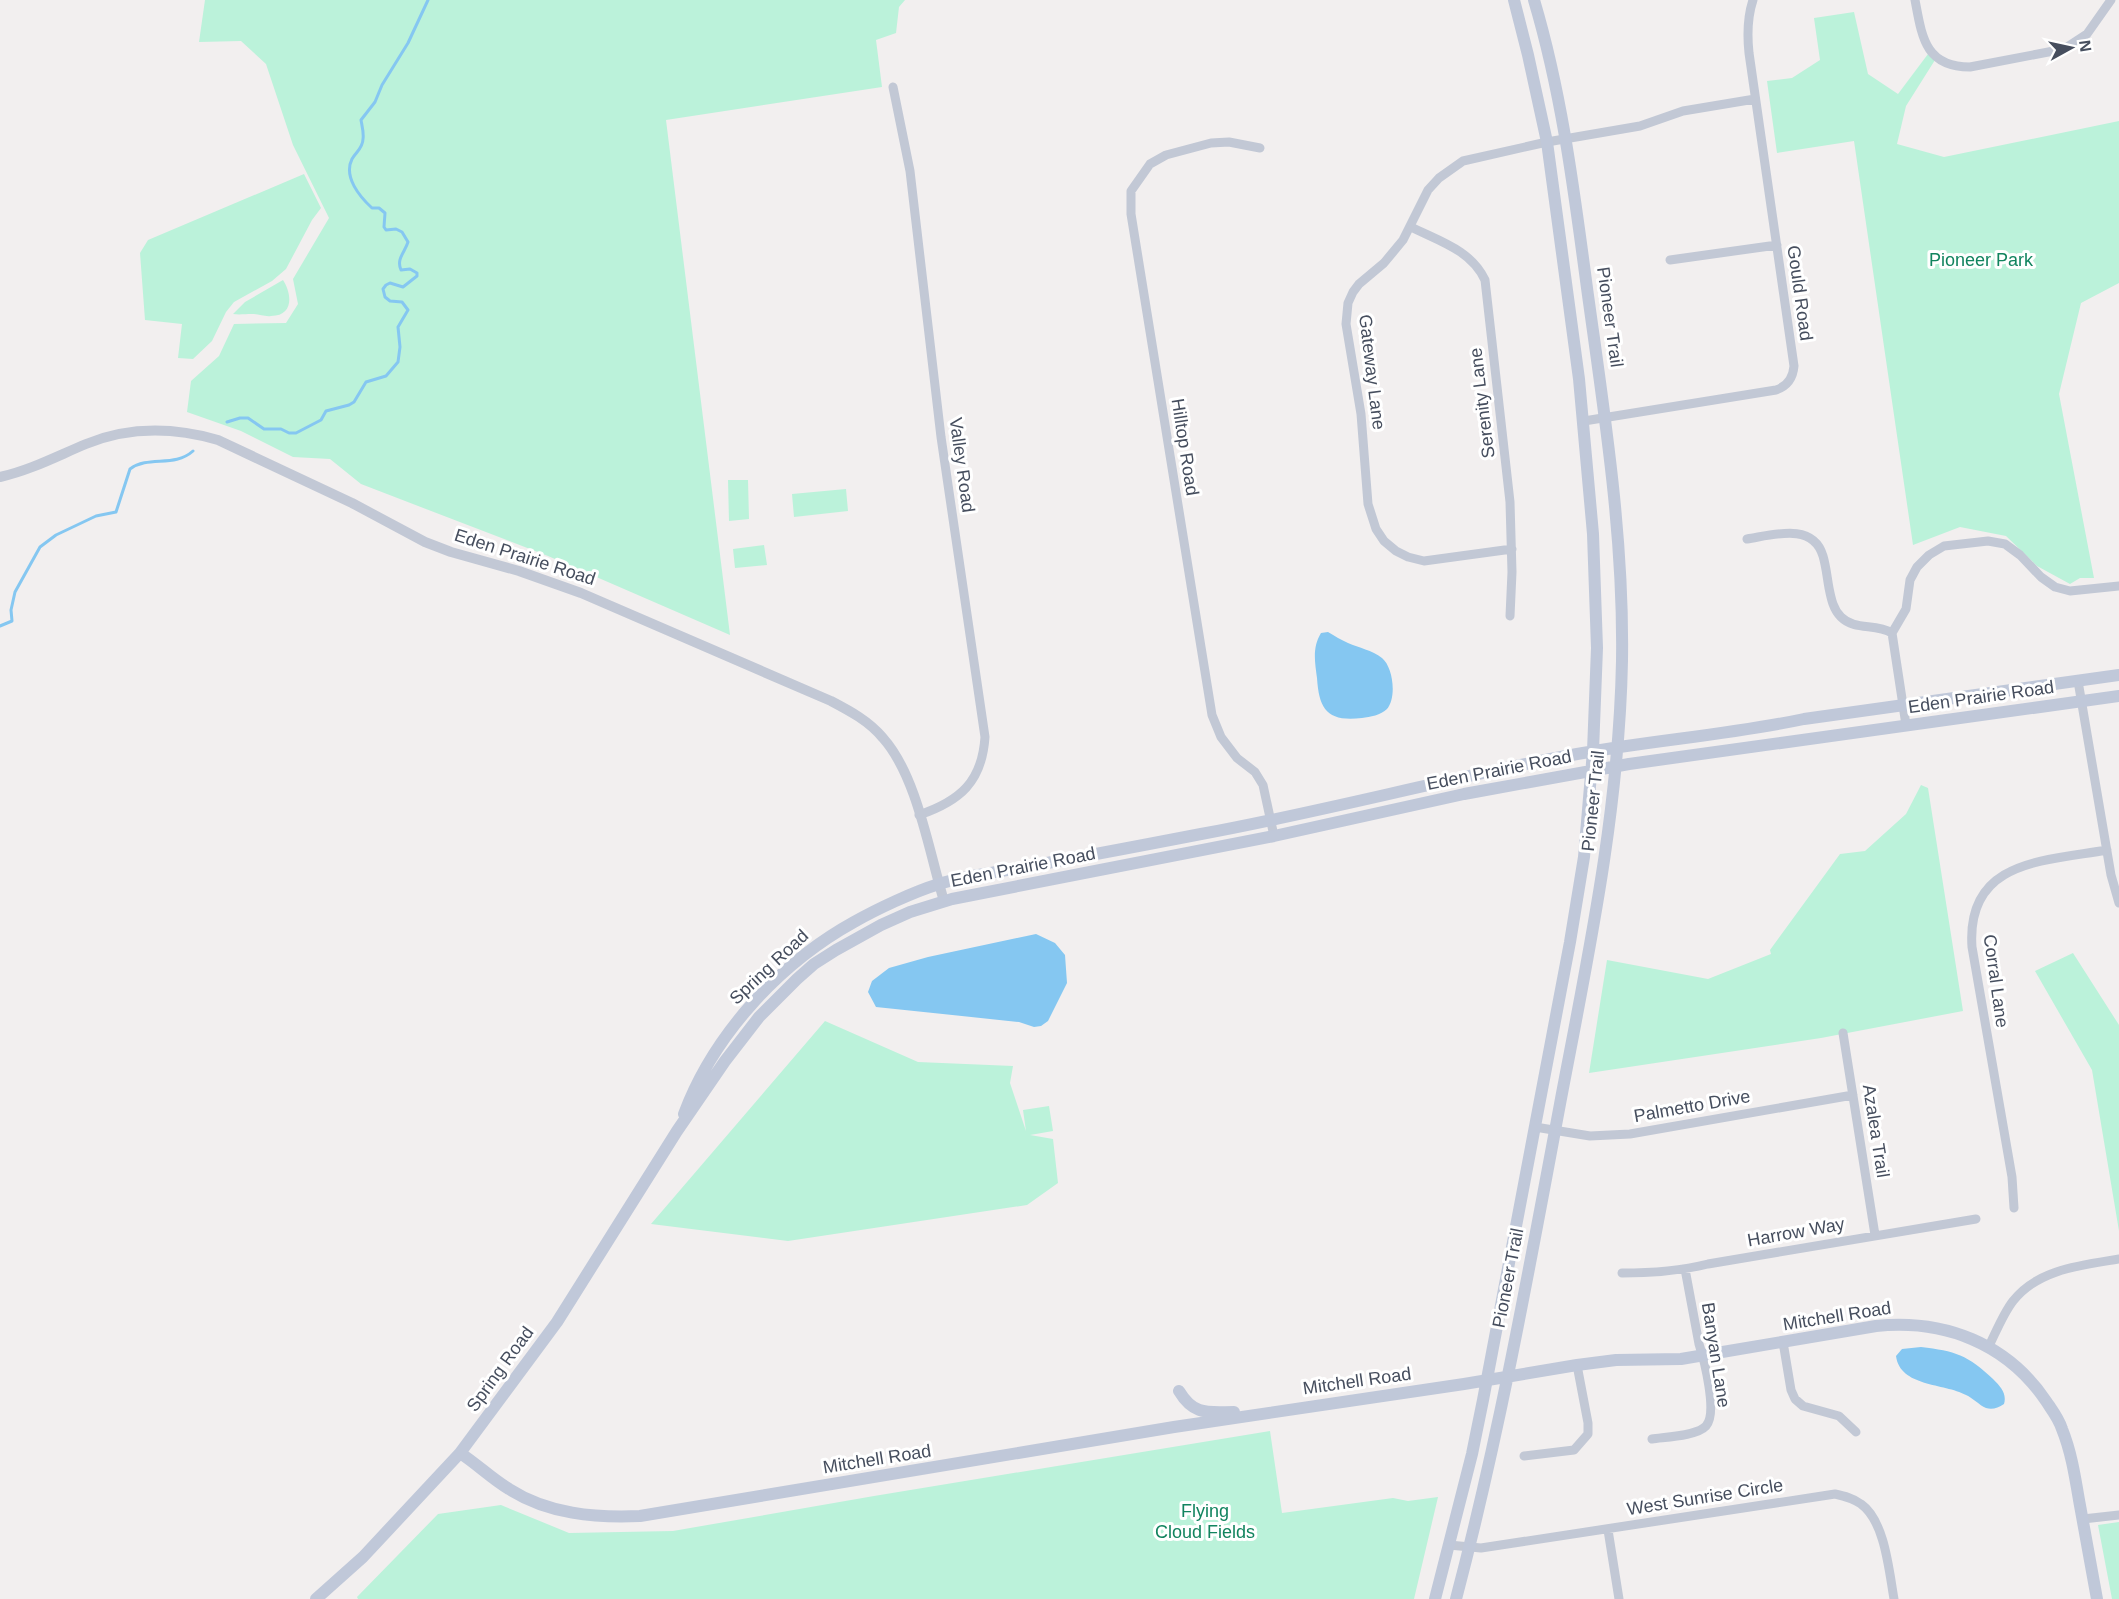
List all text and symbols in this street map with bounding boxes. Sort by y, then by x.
north arrow [2041,18,2101,78]
text: N [2076,39,2095,53]
street label: Gould Road [1783,244,1817,342]
park label: Pioneer Park [1929,250,2034,270]
street label: Pioneer Trail [1593,266,1627,368]
street label: Gateway Lane [1355,313,1389,431]
street label: Serenity Lane [1465,347,1499,459]
street label: Hilltop Road [1167,397,1203,497]
street label: Valley Road [945,416,979,514]
street label: Eden Prairie Road [452,525,598,589]
street label: Eden Prairie Road [1907,677,2055,717]
street label: Eden Prairie Road [1425,746,1573,794]
street label: Pioneer Trail [1578,750,1608,852]
street label: Eden Prairie Road [949,843,1097,891]
street label: Spring Road [726,926,812,1008]
street label: Corral Lane [1980,933,2012,1029]
street label: Azalea Trail [1859,1083,1893,1179]
street label: Palmetto Drive [1632,1086,1752,1126]
street label: Harrow Way [1746,1214,1846,1250]
street label: Pioneer Trail [1489,1226,1527,1330]
street label: Mitchell Road [1782,1298,1892,1334]
street label: Banyan Lane [1698,1301,1734,1409]
street label: Spring Road [462,1323,538,1415]
street label: Mitchell Road [1302,1364,1412,1398]
street label: Mitchell Road [822,1441,932,1477]
street label: West Sunrise Circle [1626,1475,1784,1519]
park label: Flying Cloud Fields [1155,1501,1255,1542]

